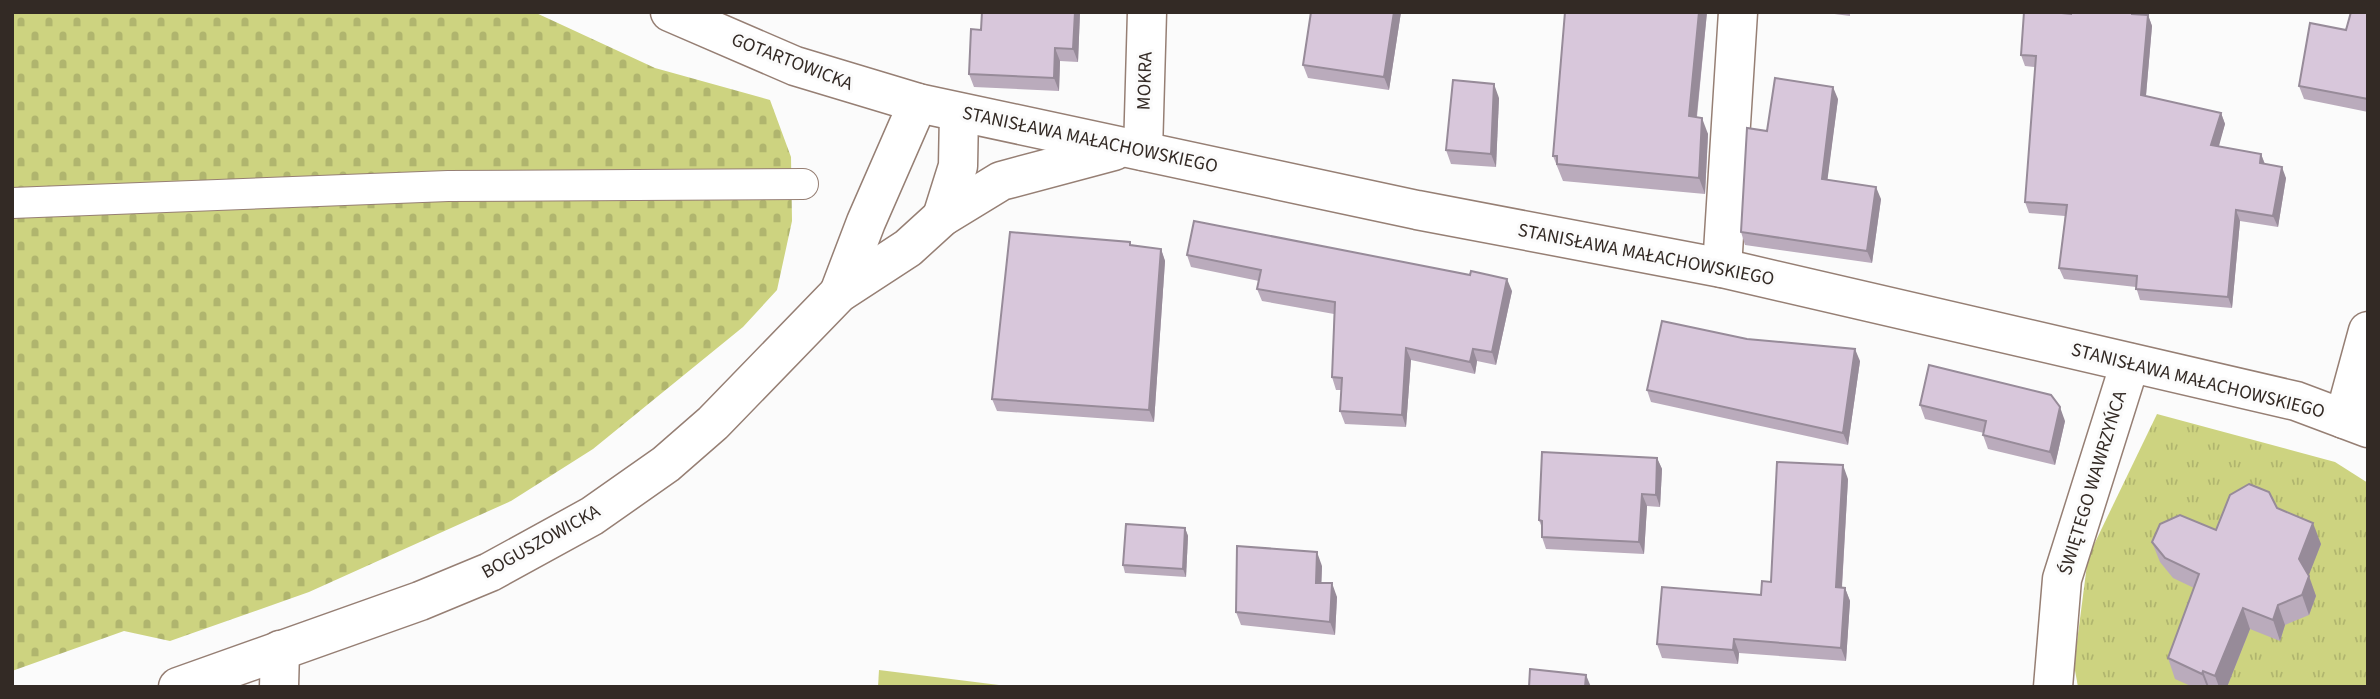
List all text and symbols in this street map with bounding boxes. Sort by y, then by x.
street label: GOTARTOWICKA [727,26,857,98]
street label: MOKRA [1130,51,1160,111]
street label: STANISŁAWA MAŁACHOWSKIEGO [960,100,1220,180]
street label: STANISŁAWA MAŁACHOWSKIEGO [1516,217,1776,293]
street label: STANISŁAWA MAŁACHOWSKIEGO [2068,336,2328,426]
street label: ŚWIĘTEGO WAWRZYŃCA [2052,387,2134,579]
street label: BOGUSZOWICKA [477,498,606,586]

